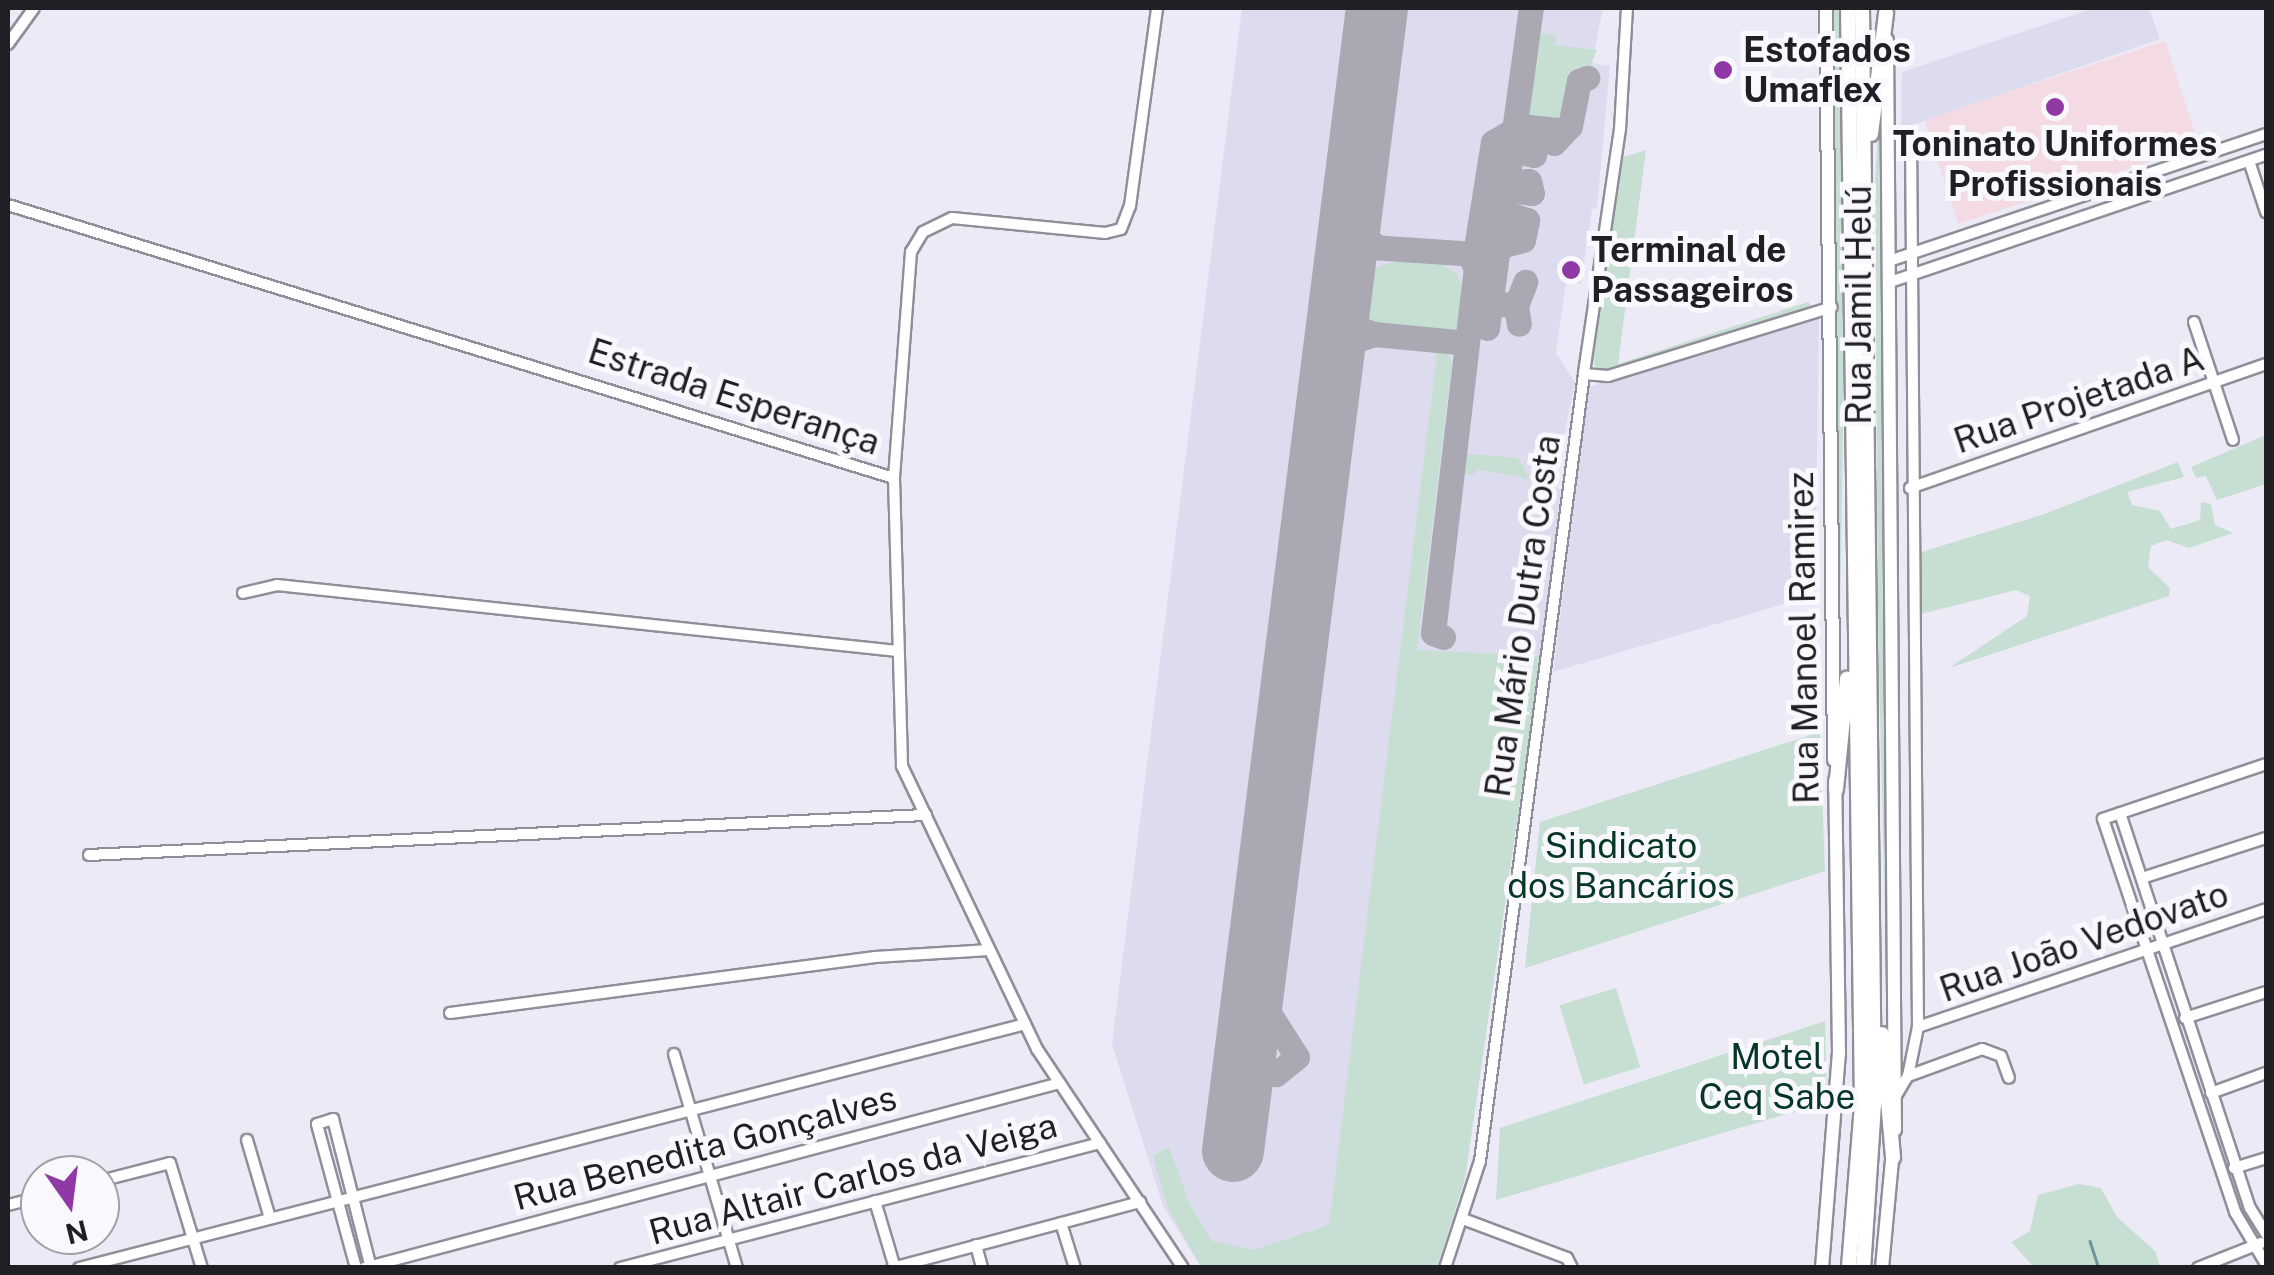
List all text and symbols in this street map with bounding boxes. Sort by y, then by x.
place label: Estofados Umaflex [1743,29,1911,111]
marker: Estofados Umaflex [1712,59,1734,81]
marker: Toninato Uniformes Profissionais [2044,96,2066,118]
place label: Toninato Uniformes Profissionais [1893,123,2217,205]
street label: Rua Jamil Helú [1838,185,1880,425]
place label: Terminal de Passageiros [1591,229,1794,311]
marker: Terminal de Passageiros [1560,259,1582,281]
street label: Estrada Esperança [583,330,885,464]
street label: Rua Projetada A [1948,338,2210,462]
street label: Rua Mário Dutra Costa [1477,432,1569,800]
street label: Rua Manoel Ramirez [1780,472,1828,804]
park label: Sindicato dos Bancários [1507,825,1735,907]
street label: Rua João Vedovato [1934,873,2234,1011]
park label: Motel Ceq Sabe [1699,1036,1855,1118]
street label: Rua Benedita Gonçalves [509,1077,901,1219]
street label: Rua Altair Carlos da Veiga [644,1104,1062,1254]
north arrow [20,1155,120,1255]
text: N [62,1214,92,1251]

